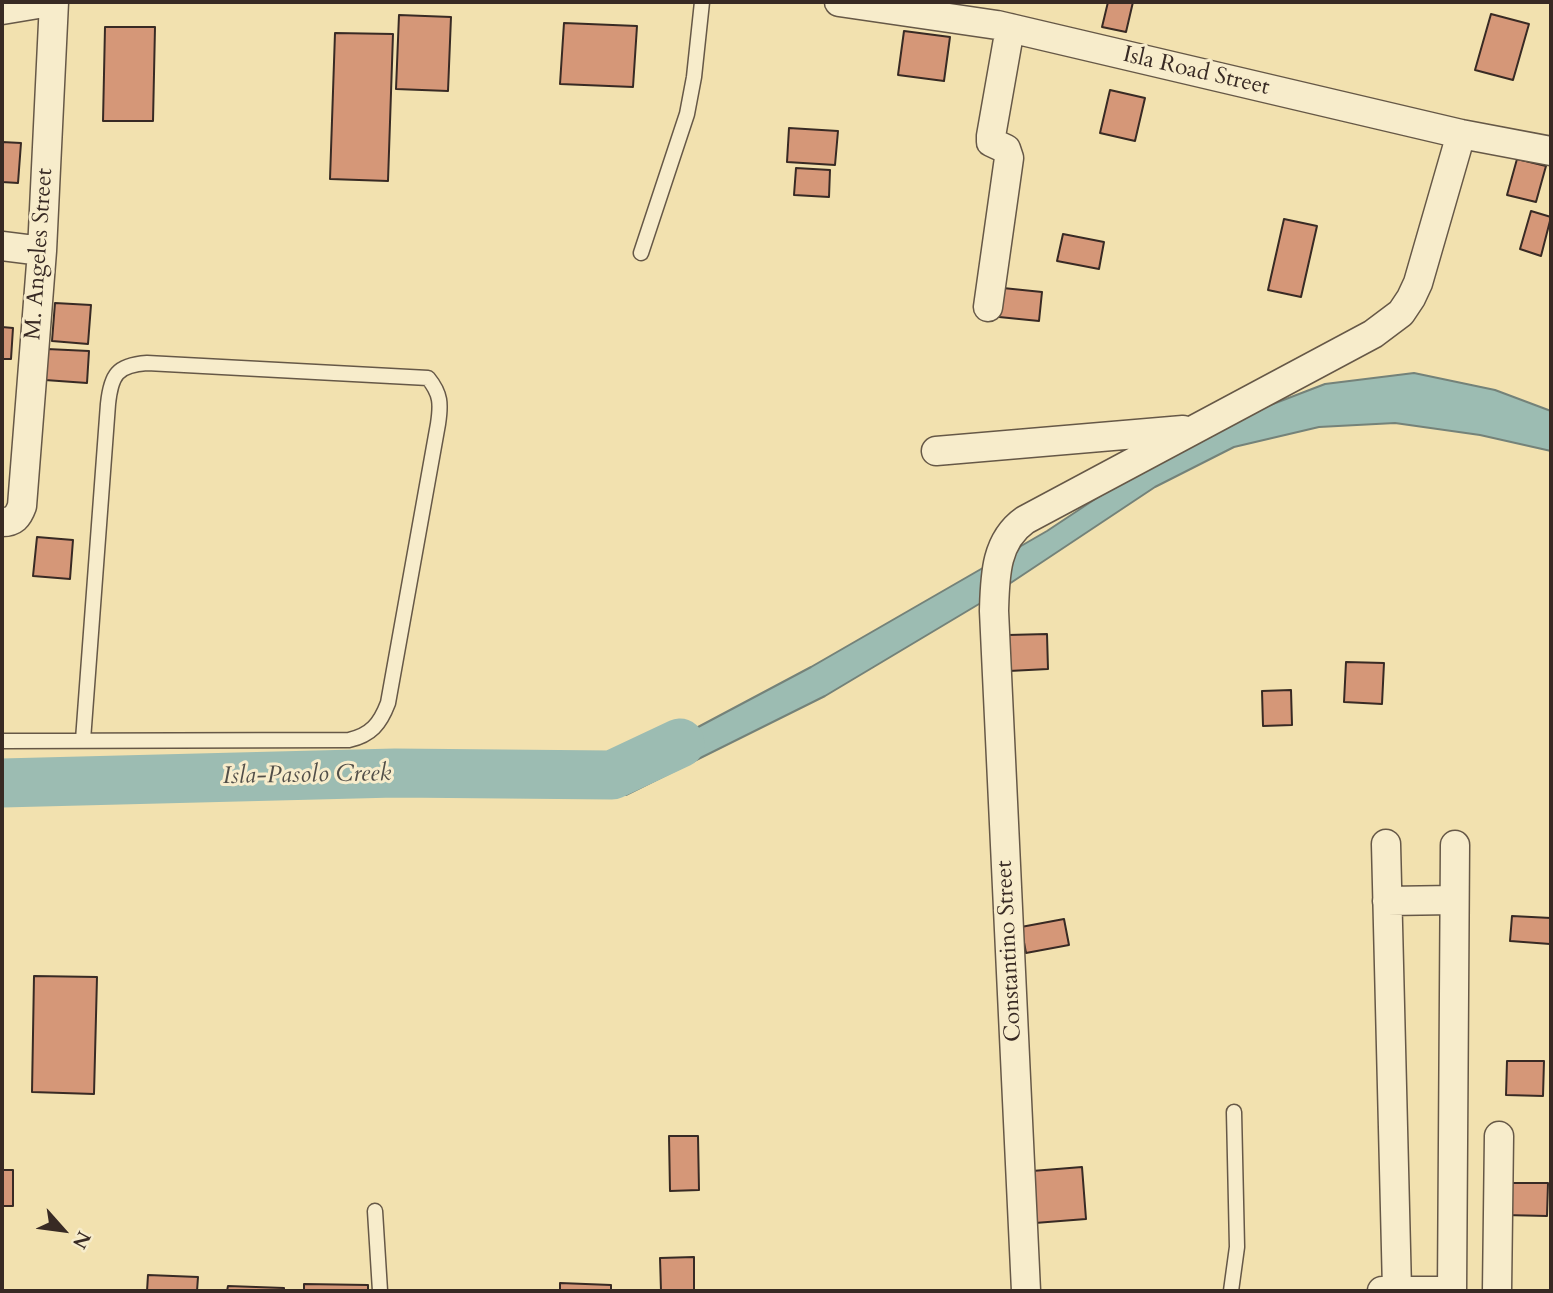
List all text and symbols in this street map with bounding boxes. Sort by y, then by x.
street label: Isla Road Street [1120,42,1272,102]
street label: M. Angeles Street [20,167,60,341]
water label: Isla-Pasolo Creek [222,760,392,792]
street label: Constantino Street [991,859,1029,1043]
north arrow [28,1195,98,1265]
text: N [66,1226,97,1253]

